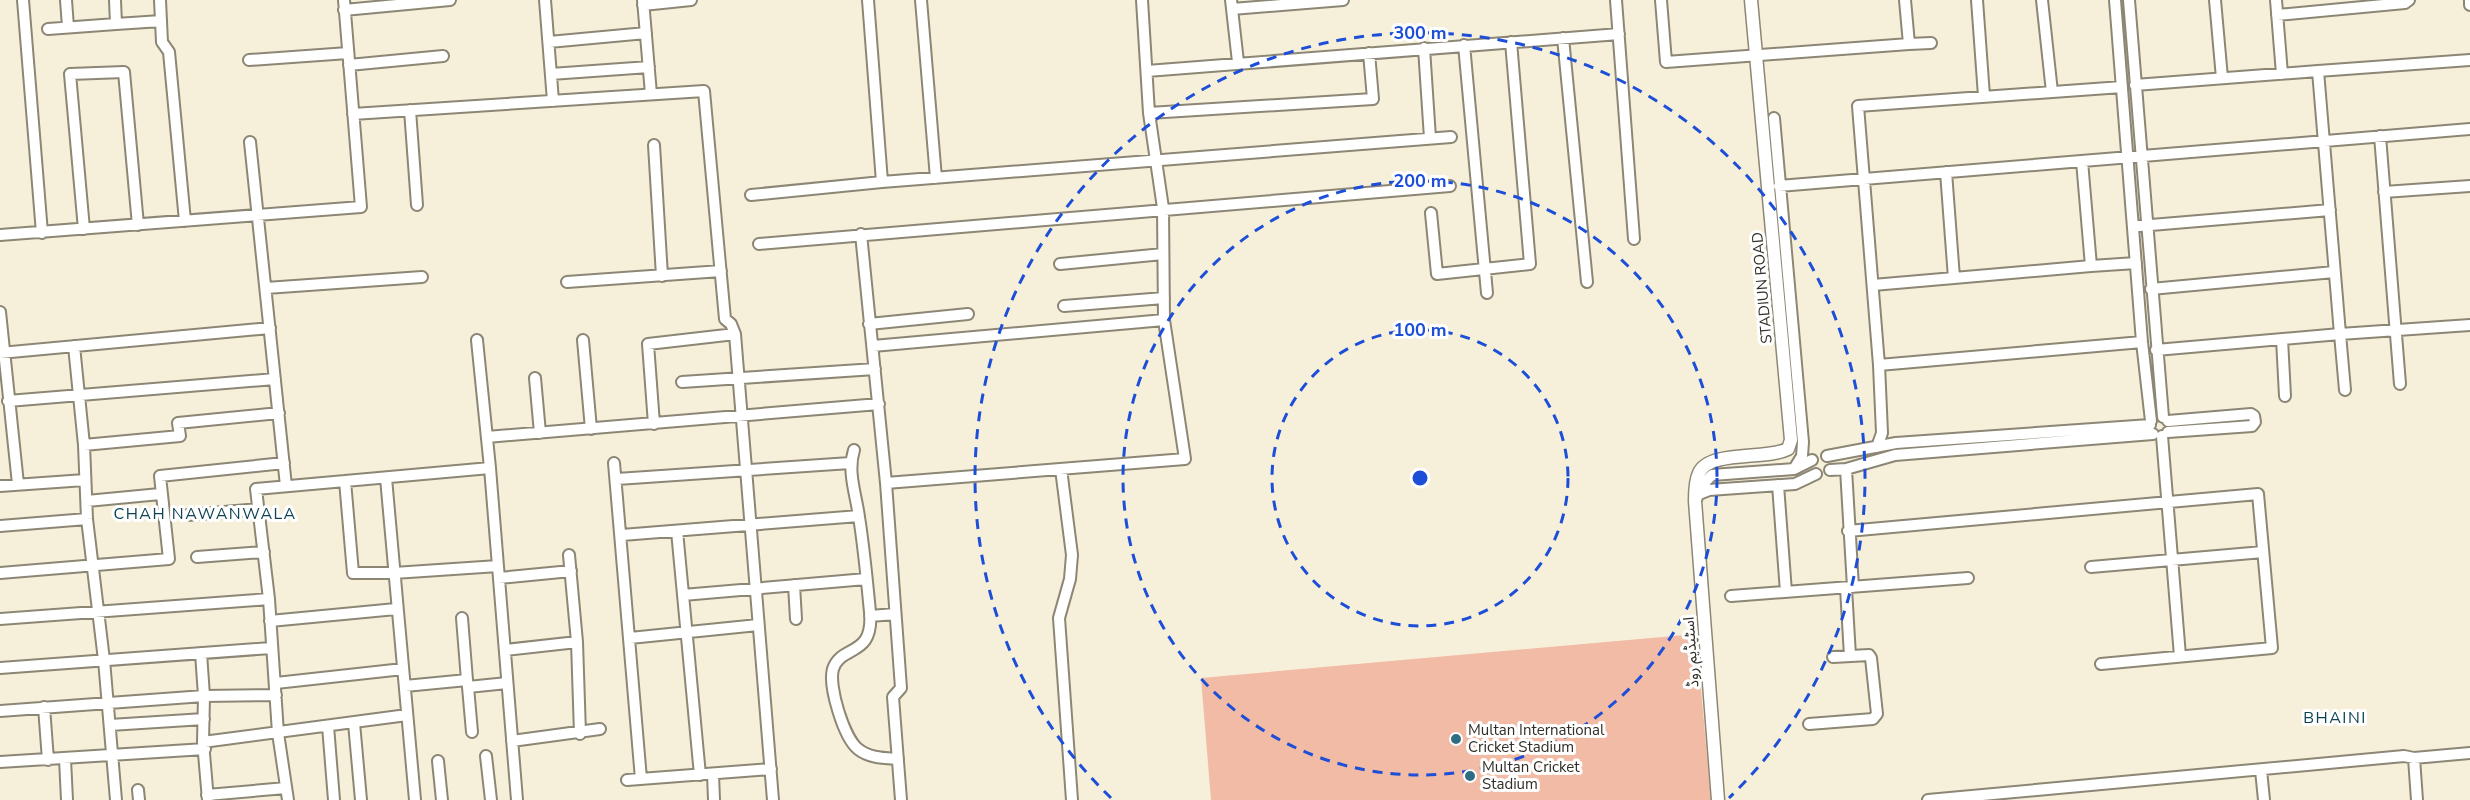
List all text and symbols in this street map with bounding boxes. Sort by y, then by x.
text: 300 m [1393,21,1447,45]
text: 200 m [1393,169,1447,193]
street label: STADIUN ROAD [1747,231,1777,345]
text: 100 m [1393,318,1447,342]
centre of rings [1410,468,1430,488]
district label: CHAH NAWANWALA [113,503,297,525]
street label: اسٹیڈیم روڈ [1679,616,1704,688]
district label: BHAINI [2303,707,2367,729]
place label: Multan International Cricket Stadium [1468,720,1605,757]
marker: Multan International Cricket Stadium [1449,732,1463,746]
place label: Multan Cricket Stadium [1482,757,1580,794]
marker: Multan Cricket Stadium [1463,769,1477,783]

